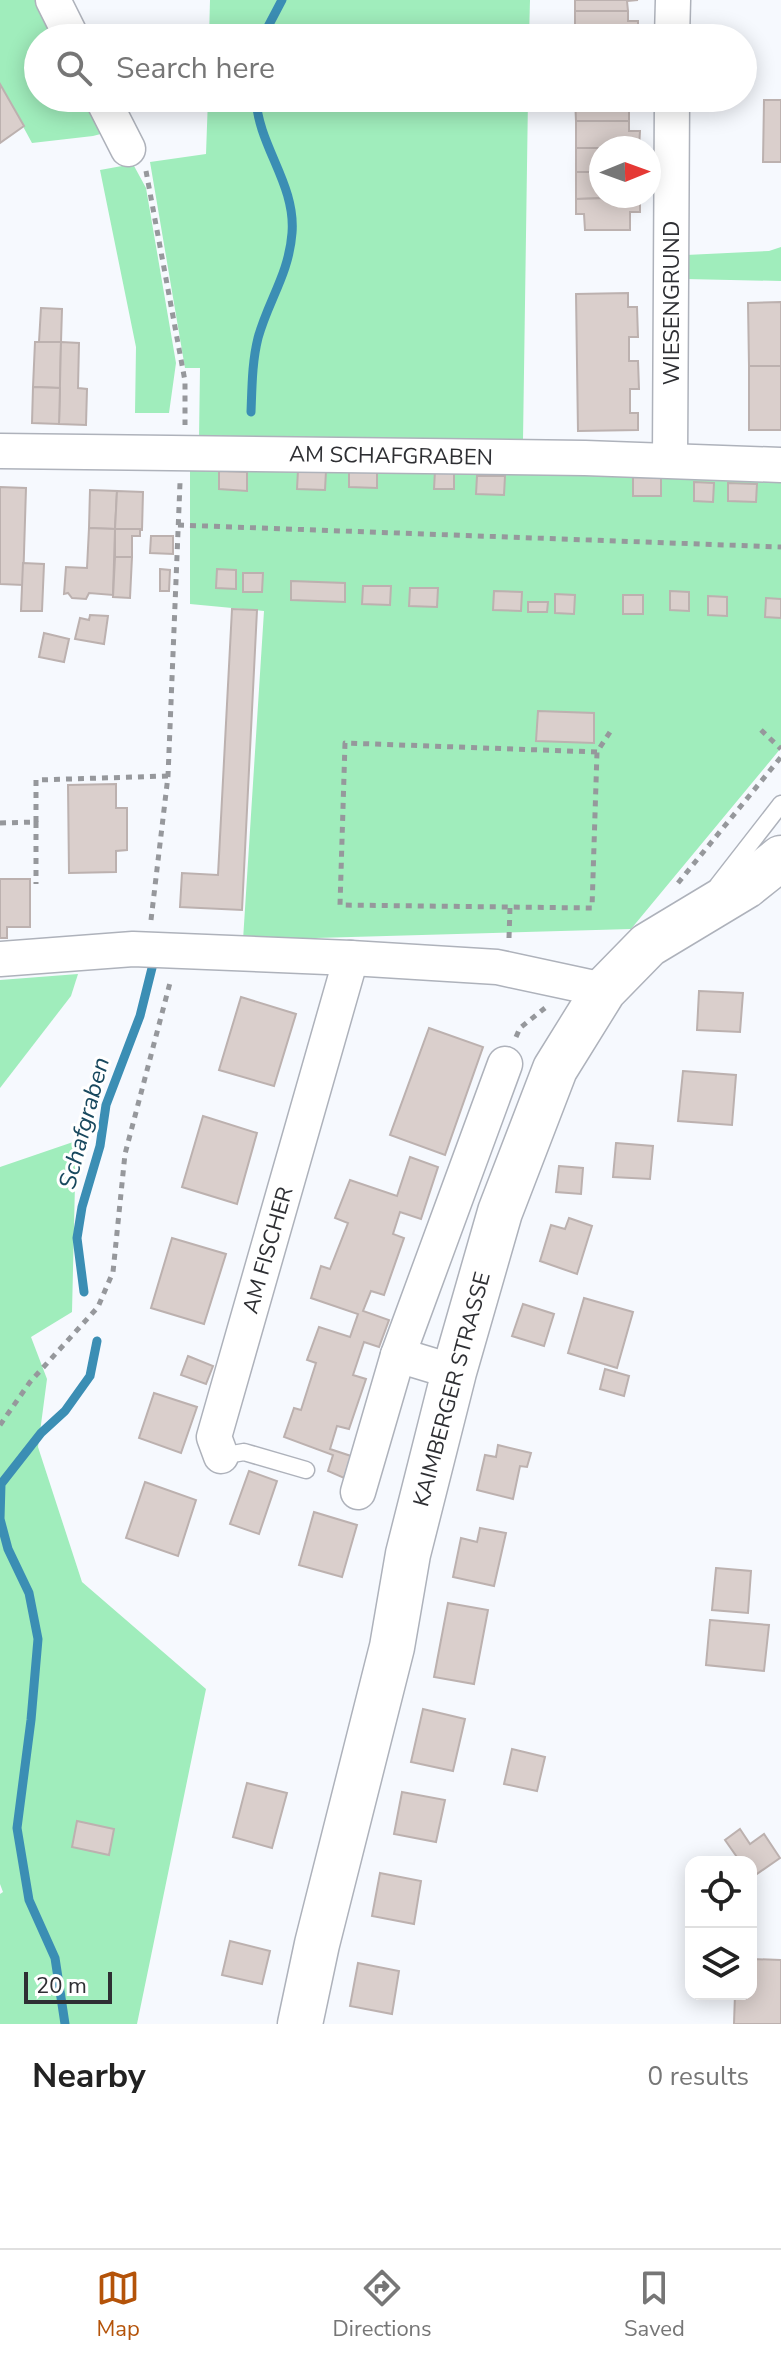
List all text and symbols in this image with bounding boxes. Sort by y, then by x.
search box [24,24,757,112]
icon: search [52,46,96,90]
text: Search here [116,48,275,89]
north arrow [589,136,661,208]
street label: WIESENGRUND [657,221,687,385]
street label: AM SCHAFGRABEN [289,439,493,473]
water label: Schafgraben [51,1053,117,1193]
street label: AM FISCHER [236,1183,300,1317]
street label: KAIMBERGER STRASSE [406,1269,498,1510]
map controls [685,1856,757,2000]
button: locate [685,1856,757,1928]
button: layers [685,1928,757,2000]
scale bar [24,1968,112,2004]
text: 20 m [36,1971,87,2001]
text: Nearby [32,2053,146,2099]
text: 0 results [648,2059,749,2094]
tab: Map [96,2266,140,2344]
tab: Directions [333,2266,432,2344]
tab: Saved [624,2266,685,2344]

